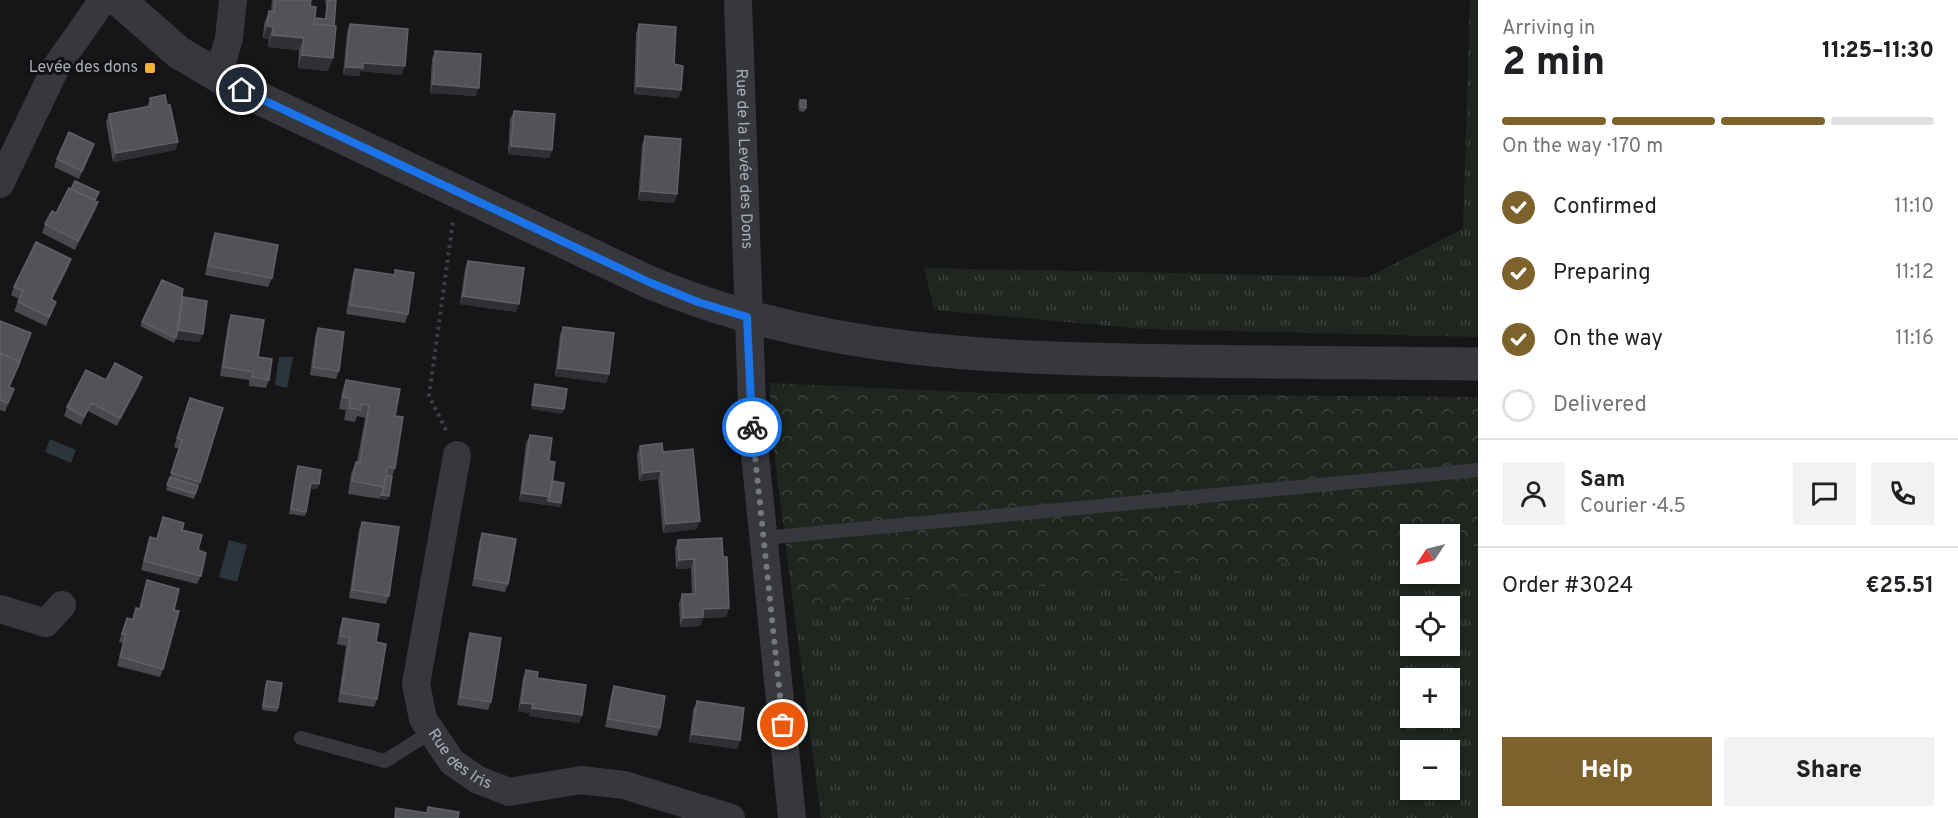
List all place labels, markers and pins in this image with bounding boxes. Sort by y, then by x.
place label: Levée des dons [29,58,138,78]
marker: Levée des dons [143,61,157,75]
pin [216,64,267,115]
pin [757,699,808,750]

